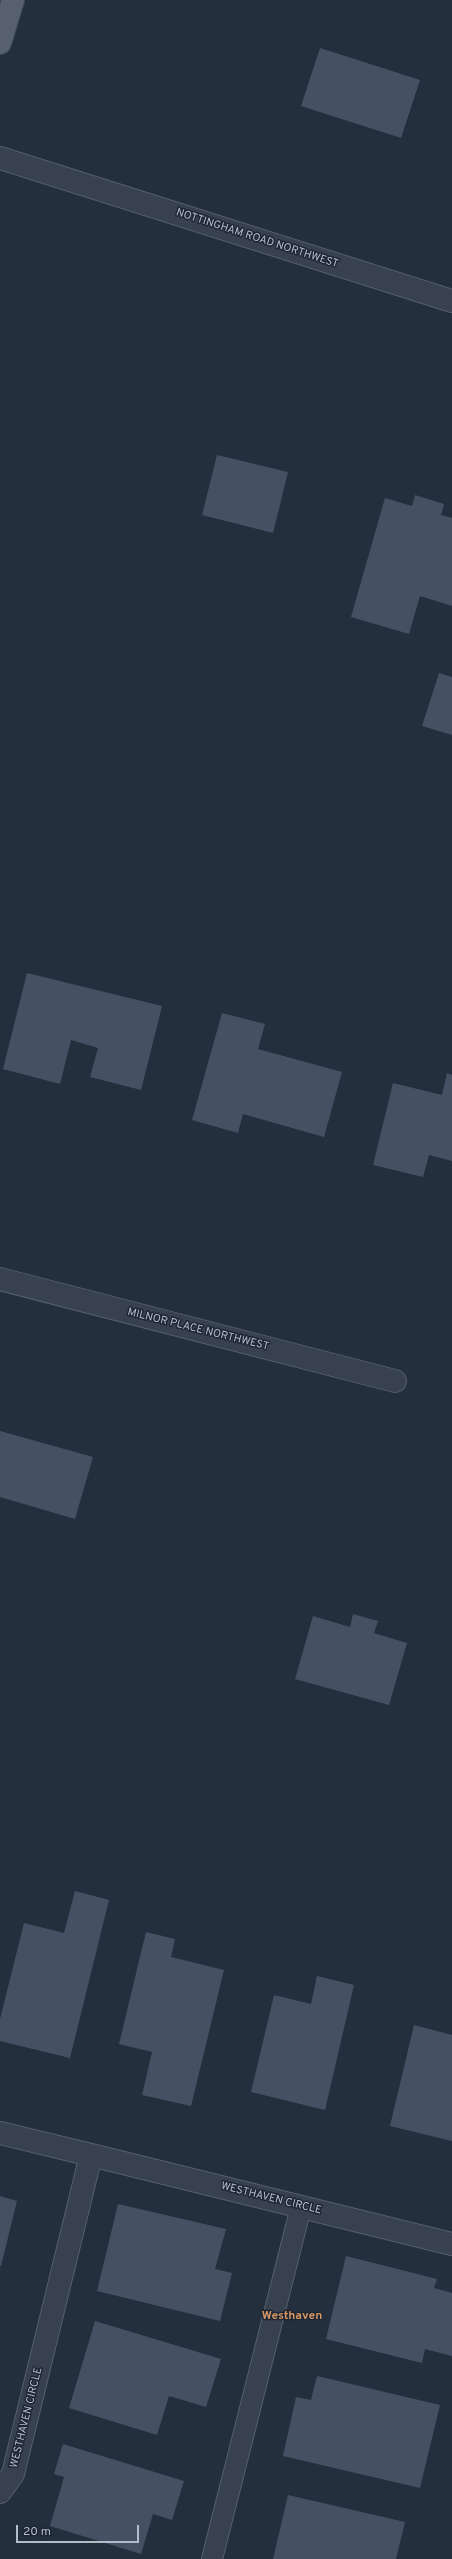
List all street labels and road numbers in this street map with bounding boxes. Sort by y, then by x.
street label: NOTTINGHAM ROAD NORTHWEST [174,206,340,272]
street label: MILNOR PLACE NORTHWEST [126,1306,270,1354]
street label: WESTHAVEN CIRCLE [219,2180,323,2218]
street label: WESTHAVEN CIRCLE [8,2366,46,2470]

